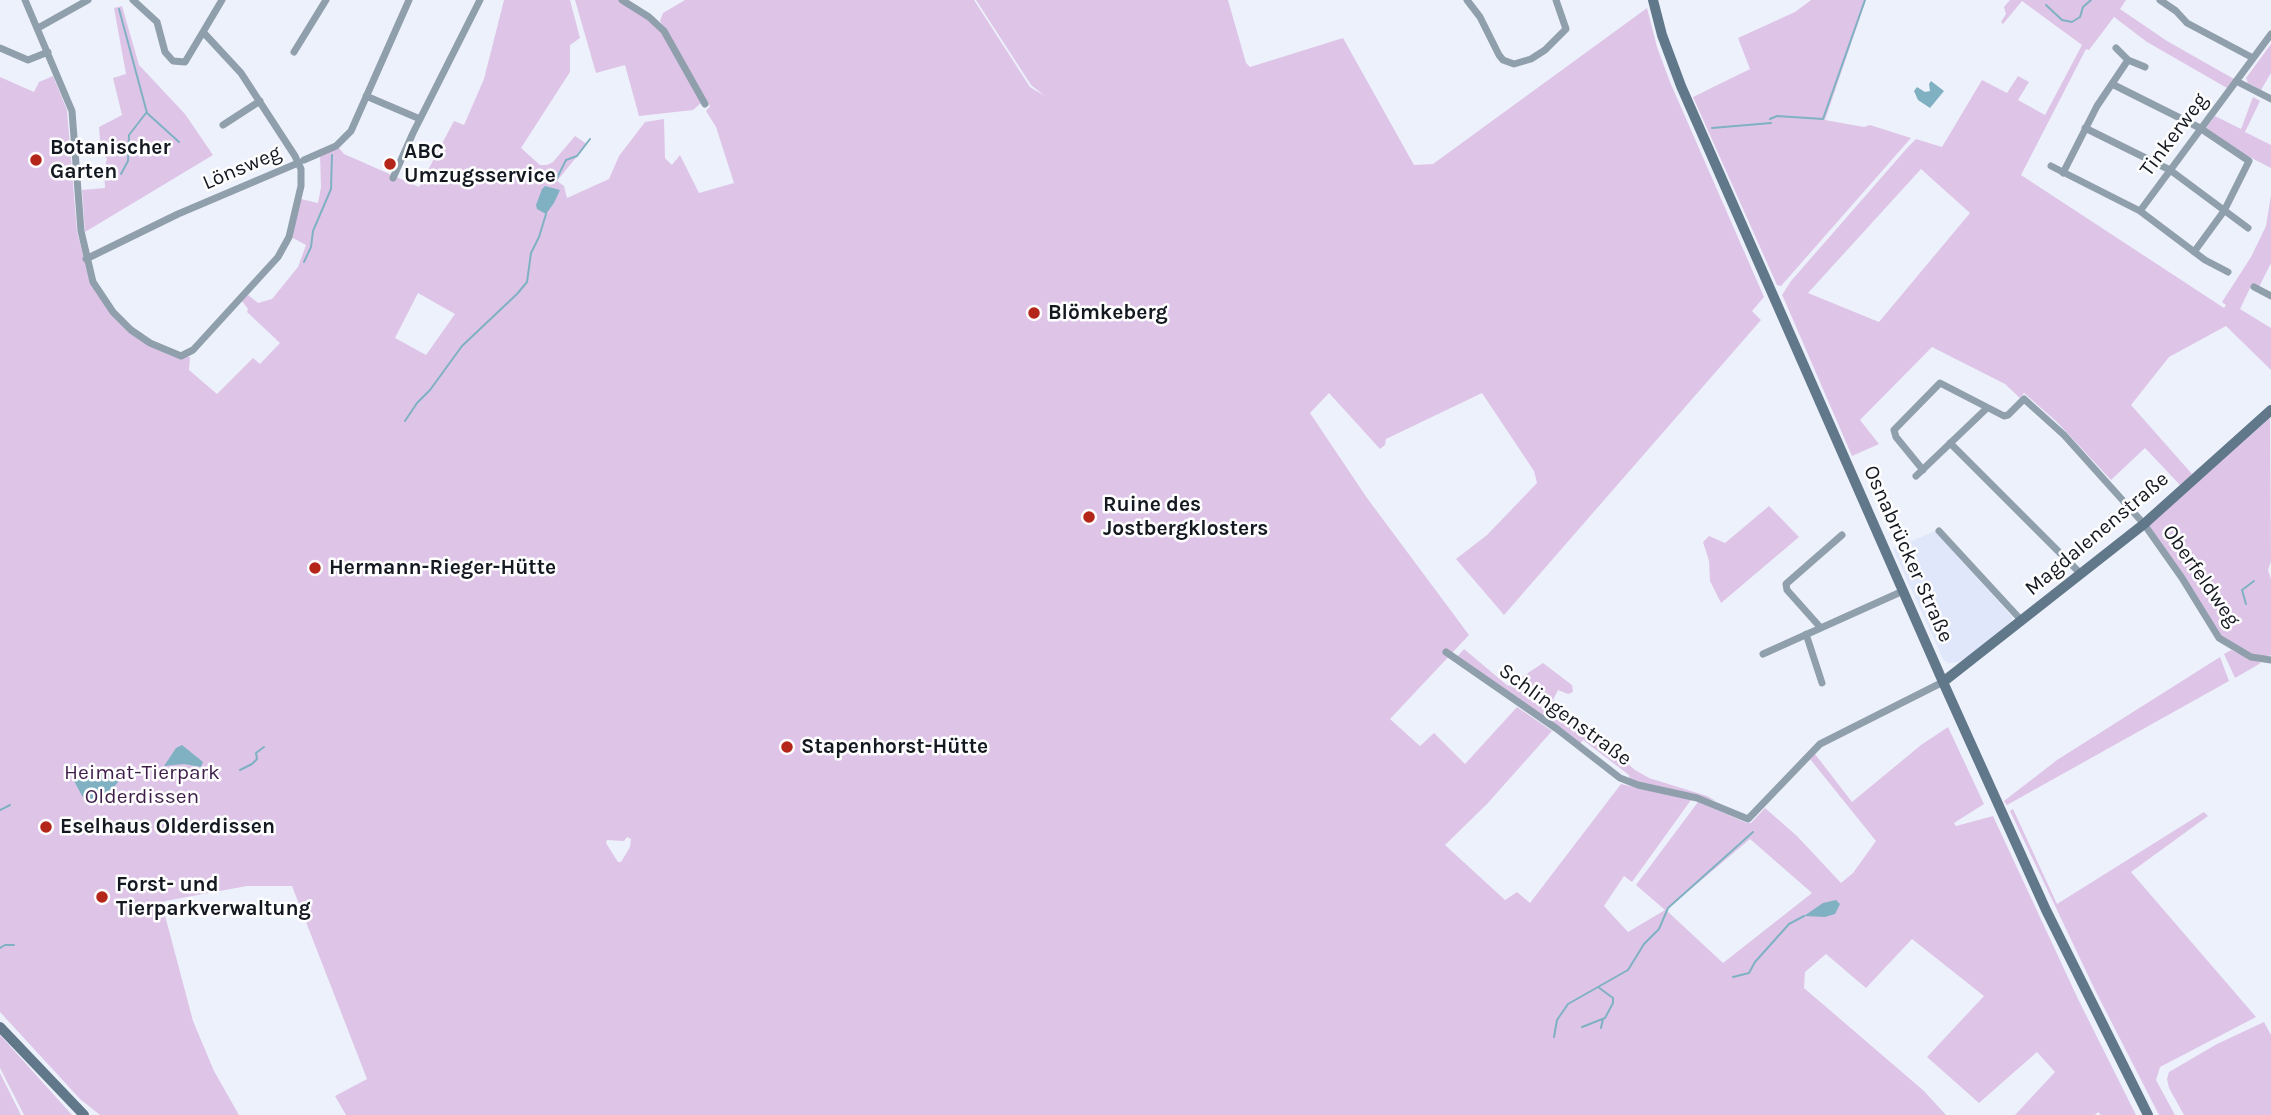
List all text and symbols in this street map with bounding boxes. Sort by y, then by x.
street label: Tinkerweg [2135,88,2213,182]
place label: Botanischer Garten [50,135,171,185]
place label: ABC Umzugsservice [404,139,556,189]
street label: Lönsweg [199,140,285,196]
marker: Botanischer Garten [28,152,44,168]
marker: ABC Umzugsservice [382,156,398,172]
place label: Blömkeberg [1048,300,1168,326]
marker: Blömkeberg [1026,305,1042,321]
street label: Osnabrücker Straße [1858,462,1958,646]
street label: Magdalenenstraße [2020,467,2174,601]
place label: Ruine des Jostbergklosters [1103,492,1268,542]
marker: Ruine des Jostbergklosters [1081,509,1097,525]
street label: Oberfeldweg [2157,520,2245,632]
place label: Hermann-Rieger-Hütte [329,555,556,581]
marker: Hermann-Rieger-Hütte [307,560,323,576]
street label: Schlingenstraße [1494,658,1636,772]
place label: Stapenhorst-Hütte [801,734,988,760]
marker: Stapenhorst-Hütte [779,739,795,755]
park label: Heimat-Tierpark Olderdissen [64,760,220,810]
place label: Eselhaus Olderdissen [60,814,275,840]
marker: Eselhaus Olderdissen [38,819,54,835]
place label: Forst- und Tierparkverwaltung [116,872,311,922]
marker: Forst- und Tierparkverwaltung [94,889,110,905]

